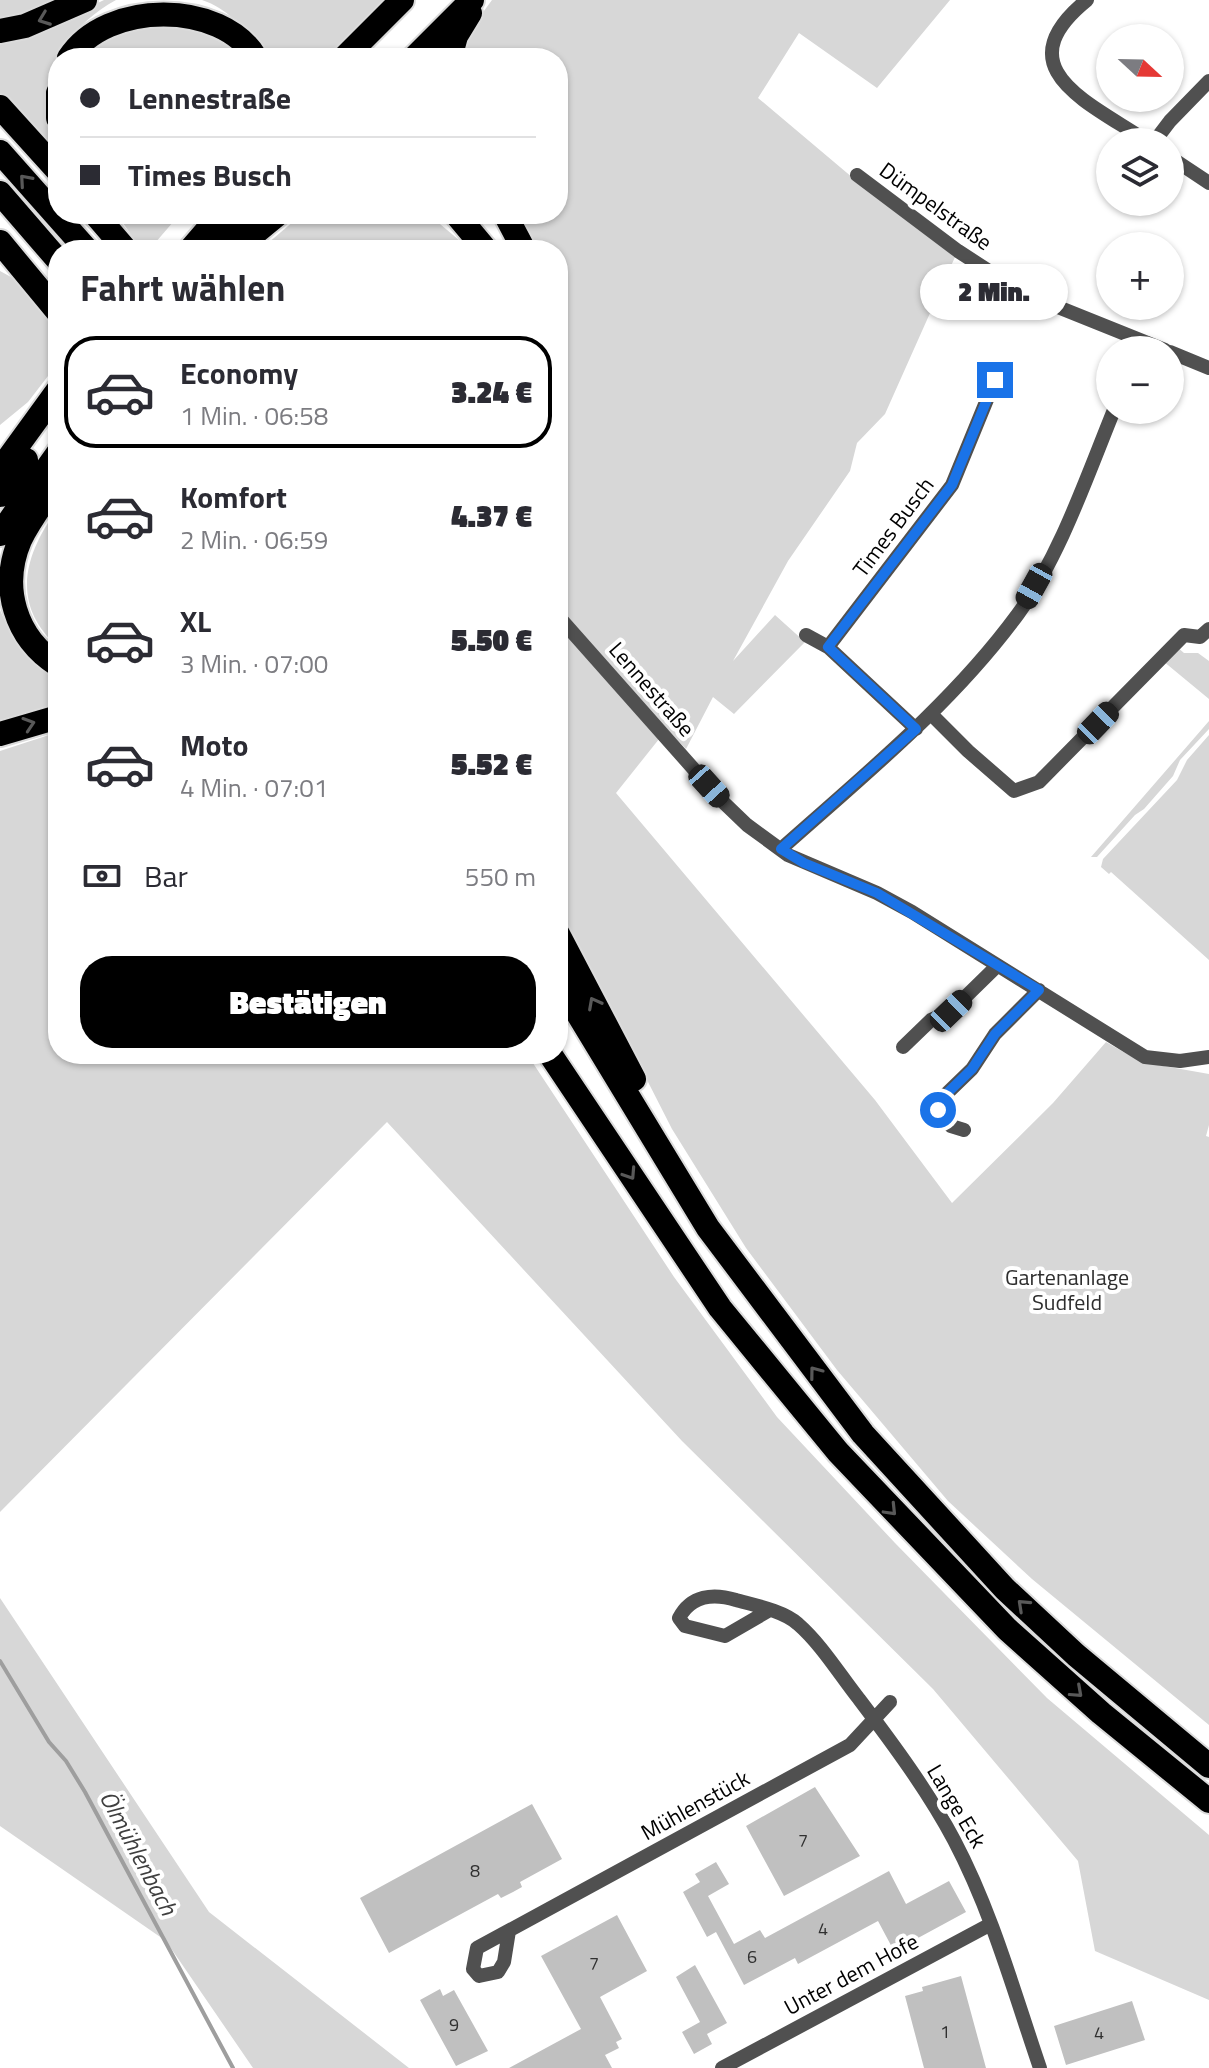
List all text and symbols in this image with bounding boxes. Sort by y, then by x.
one-way arrow [38,9,52,26]
north arrow [1096,24,1184,112]
map controls [1096,24,1184,424]
text: Lennestraße [128,75,291,121]
button: layers [1096,128,1184,216]
text: Times Busch [128,152,292,198]
street label: Dümpelstraße [872,153,1000,259]
one-way arrow [21,174,35,189]
button: + [1096,232,1184,320]
text: Fahrt wählen [80,260,285,315]
callout: 2 Min. [921,264,1069,320]
text: 2 Min. [958,272,1030,311]
button: − [1096,336,1184,424]
text: Economy [180,350,298,396]
icon: car [84,356,156,428]
route end [977,362,1013,398]
text: 3.24 € [451,369,532,415]
text: 1 Min. · 06:58 [180,396,328,435]
street label: Times Busch [844,470,942,584]
text: Komfort [180,474,287,520]
icon: car [84,480,156,552]
text: 4.37 € [451,493,532,539]
text: 2 Min. · 06:59 [180,520,328,559]
car [1012,559,1056,613]
text: XL [180,598,211,644]
icon: car [84,604,156,676]
text: 5.50 € [451,617,532,663]
street label: Lennestraße [601,634,703,744]
text: 3 Min. · 07:00 [180,644,328,683]
car [1073,697,1123,749]
one-way arrow [21,718,35,734]
text: Moto [180,722,248,768]
icon: car [84,728,156,800]
text: 5.52 € [451,741,532,787]
car [684,760,734,812]
text: 4 Min. · 07:01 [180,768,328,807]
text: Bar [144,853,188,899]
icon: cash [80,854,124,898]
text: 550 m [465,857,536,896]
button: Bestätigen [80,956,536,1048]
car [925,986,977,1036]
one-way arrow [589,997,604,1011]
route start [920,1092,956,1128]
one-way arrow [620,1165,635,1180]
park label: Gartenanlage Sudfeld [1005,1260,1129,1319]
one-way arrow [810,1366,824,1381]
one-way arrow [882,1501,896,1515]
one-way arrow [1017,1601,1032,1615]
one-way arrow [1067,1682,1082,1696]
street label: Lange Eck [919,1757,996,1855]
street label: Mühlenstück [634,1761,756,1849]
water label: Ölmühlenbach [91,1784,187,1922]
house number: 7 [798,1827,808,1854]
house number: 8 [470,1857,480,1884]
house number: 4 [818,1915,828,1942]
street label: Unter dem Hofe [778,1924,924,2024]
house number: 6 [747,1943,757,1970]
house number: 7 [589,1950,599,1977]
house number: 9 [449,2011,459,2038]
house number: 1 [940,2018,950,2045]
house number: 4 [1094,2019,1104,2046]

